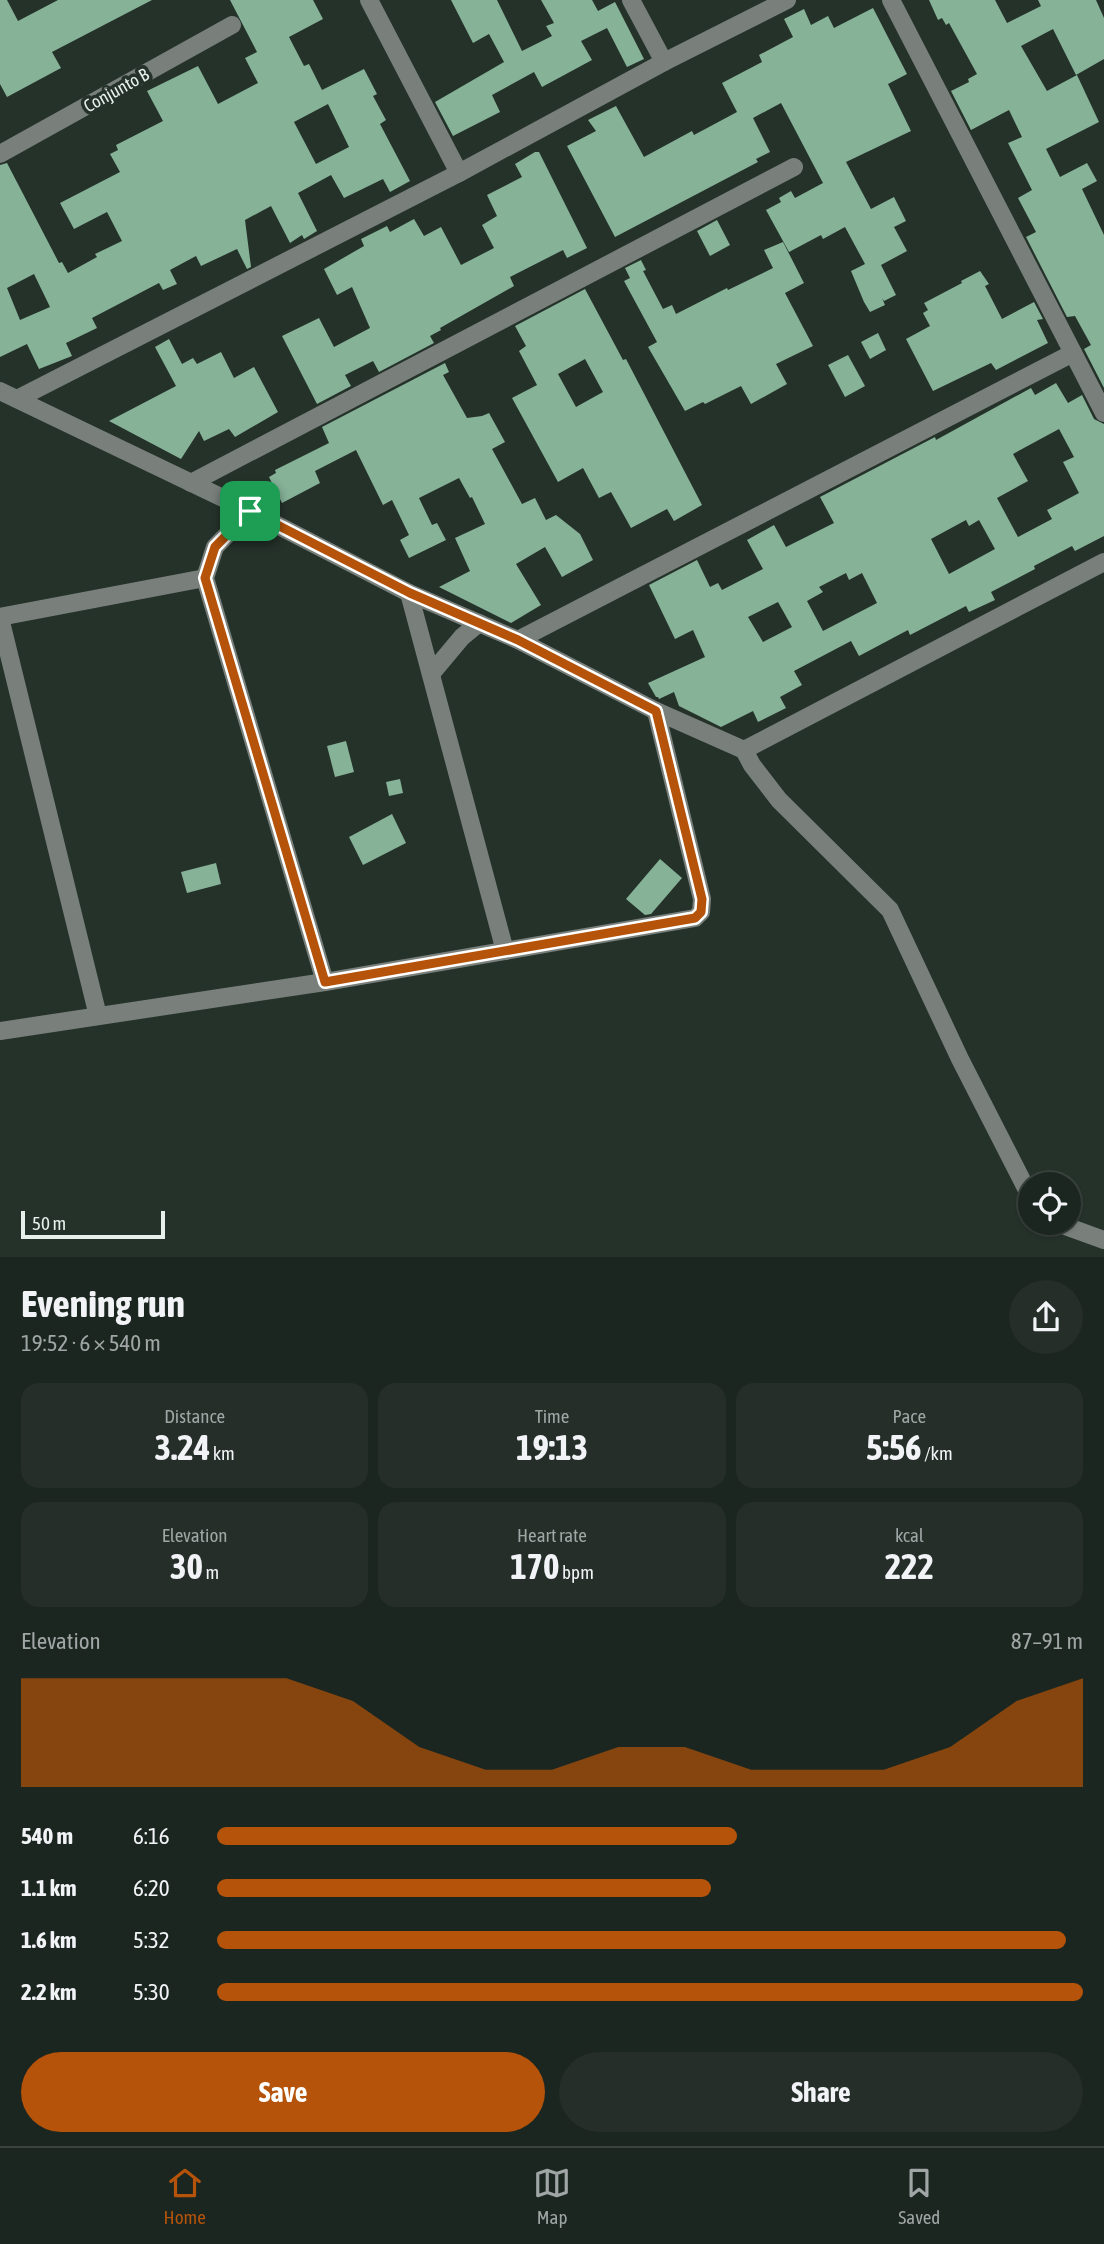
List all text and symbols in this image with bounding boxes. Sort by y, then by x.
street label: Conjunto B [80,63,153,116]
pin [220,481,280,541]
icon: arrive [231,492,269,530]
map controls [1018,1172,1081,1235]
button: locate [1018,1172,1081,1235]
scale bar [21,1208,164,1240]
text: 50 m [32,1212,66,1234]
button: share [1009,1280,1083,1354]
text: Evening run [21,1282,185,1325]
text: 19:52 · 6 × 540 m [21,1330,161,1356]
text: Distance [164,1405,225,1427]
text: Time [535,1405,569,1427]
text: Pace [893,1405,926,1427]
text: 3.24 [155,1427,210,1467]
text: 19:13 [516,1427,588,1467]
text: 5:56 [866,1427,922,1467]
text: km [210,1442,235,1464]
text: /km [922,1442,953,1464]
text: Elevation [162,1524,228,1546]
text: Heart rate [517,1524,587,1546]
text: kcal [895,1524,924,1546]
text: 30 [170,1546,203,1586]
text: 170 [510,1546,560,1586]
text: 222 [885,1546,934,1586]
text: m [203,1561,219,1583]
text: bpm [560,1561,594,1583]
text: Elevation [21,1628,101,1654]
text: 87–91 m [1011,1628,1083,1654]
text: 540 m [21,1823,73,1849]
text: 6:16 [133,1823,170,1849]
text: 1.1 km [21,1875,77,1901]
text: 6:20 [133,1875,170,1901]
text: 1.6 km [21,1927,77,1953]
text: 5:32 [133,1927,170,1953]
text: 2.2 km [21,1979,77,2005]
text: 5:30 [133,1979,170,2005]
button: Save [21,2052,545,2132]
button: Share [559,2052,1083,2132]
tab: Home [164,2164,206,2228]
tab: Map [533,2164,571,2228]
tab: Saved [898,2164,940,2228]

